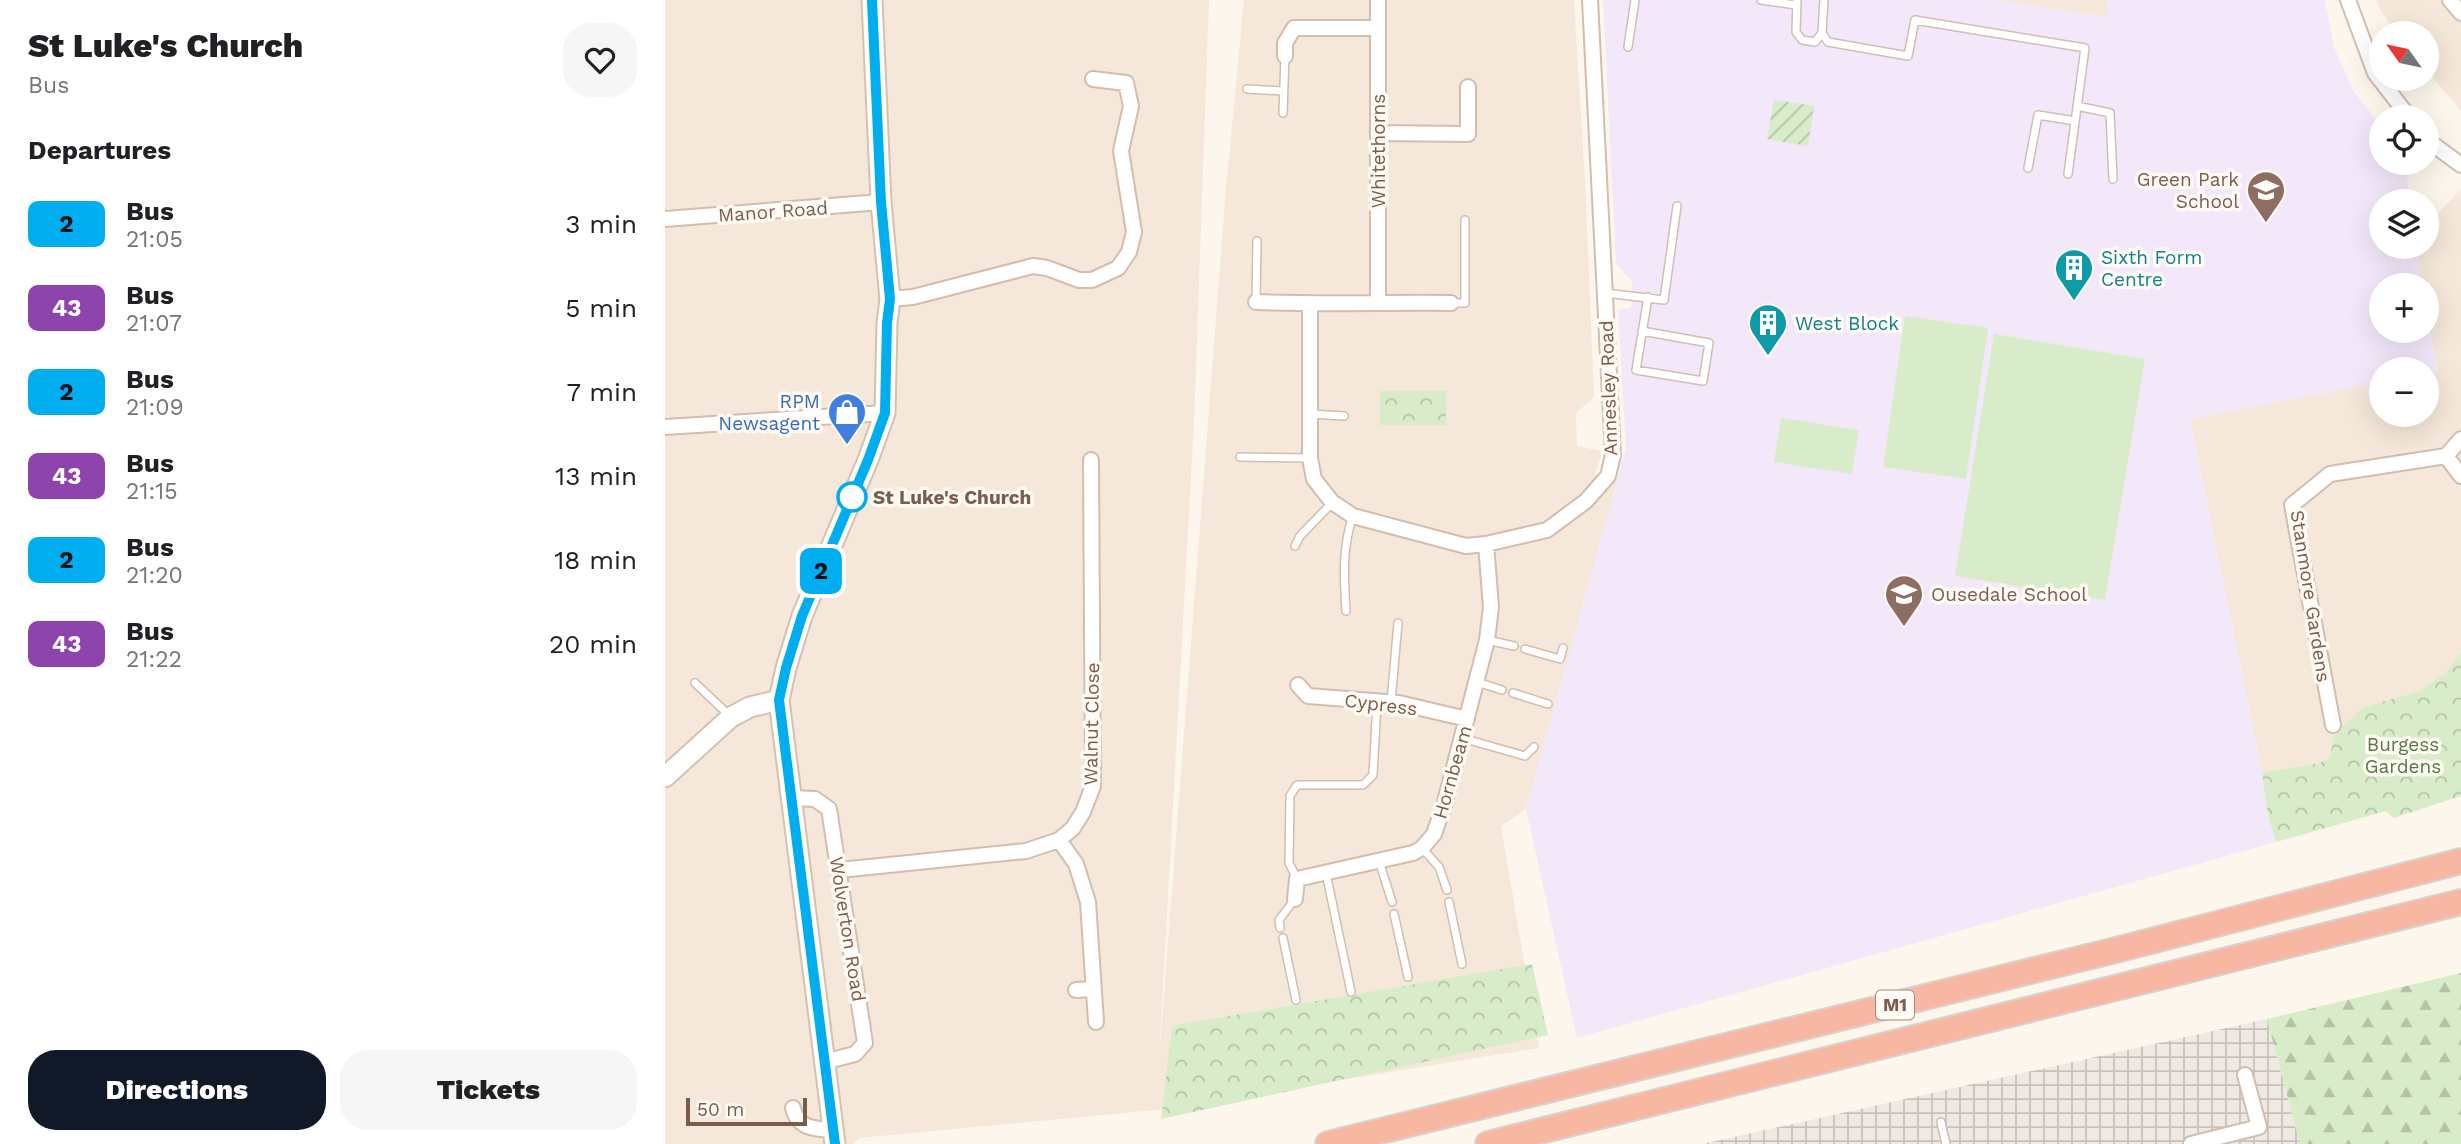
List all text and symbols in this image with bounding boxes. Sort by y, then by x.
north arrow [2369,21,2439,91]
map controls [2369,21,2439,427]
button: heart [563,23,637,97]
text: St Luke's Church [28,26,303,65]
text: Bus [28,72,69,99]
street label: Whitethorns [1367,94,1390,208]
button: locate [2369,105,2439,175]
text: Departures [28,135,171,165]
place label: Green Park School [2137,168,2239,213]
school or university icon: Green Park School [2245,169,2287,224]
button: layers [2369,189,2439,259]
text: Bus [126,196,174,226]
street label: Manor Road [717,196,829,227]
text: 3 min [565,209,637,239]
text: 2 [59,210,74,238]
text: 21:05 [126,226,183,253]
place label: Sixth Form Centre [2101,246,2202,291]
building icon: Sixth Form Centre [2053,247,2095,302]
button: + [2369,273,2439,343]
text: Bus [126,280,174,310]
text: 5 min [565,293,637,323]
text: 43 [52,294,81,322]
building icon: West Block [1747,302,1789,357]
text: 21:07 [126,310,182,337]
place label: West Block [1795,312,1899,335]
street label: Annesley Road [1595,320,1622,456]
button: − [2369,357,2439,427]
text: Bus [126,364,174,394]
text: 7 min [567,377,637,407]
text: 2 [59,378,74,406]
place label: RPM Newsagent [718,390,820,435]
shop icon: RPM Newsagent [826,391,868,446]
text: 21:09 [126,394,184,421]
text: Bus [126,448,174,478]
text: 13 min [555,461,637,491]
text: 43 [52,462,81,490]
text: 21:15 [126,478,178,505]
marker: St Luke's Church [837,482,867,512]
place label: St Luke's Church [873,486,1031,509]
street label: Stanmore Gardens [2286,509,2335,684]
text: Bus [126,532,174,562]
text: 18 min [554,545,637,575]
text: 2 [59,546,74,574]
line badge: 2 [798,548,844,594]
text: 2 [814,557,828,585]
text: 21:20 [126,562,183,589]
school or university icon: Ousedale School [1883,573,1925,628]
place label: Ousedale School [1931,583,2087,606]
text: Bus [126,616,174,646]
text: 20 min [549,629,637,659]
text: 43 [52,630,81,658]
text: 21:22 [126,646,182,673]
street label: Walnut Close [1079,662,1104,786]
street label: Cypress [1343,689,1419,720]
street label: Hornbeam [1428,723,1477,822]
park label: Burgess Gardens [2365,733,2441,778]
street label: Wolverton Road [825,855,870,1003]
road number: M1 [1876,990,1914,1020]
button: Directions [28,1050,326,1130]
button: Tickets [340,1050,637,1130]
scale bar [686,1095,807,1127]
text: 50 m [697,1098,744,1121]

